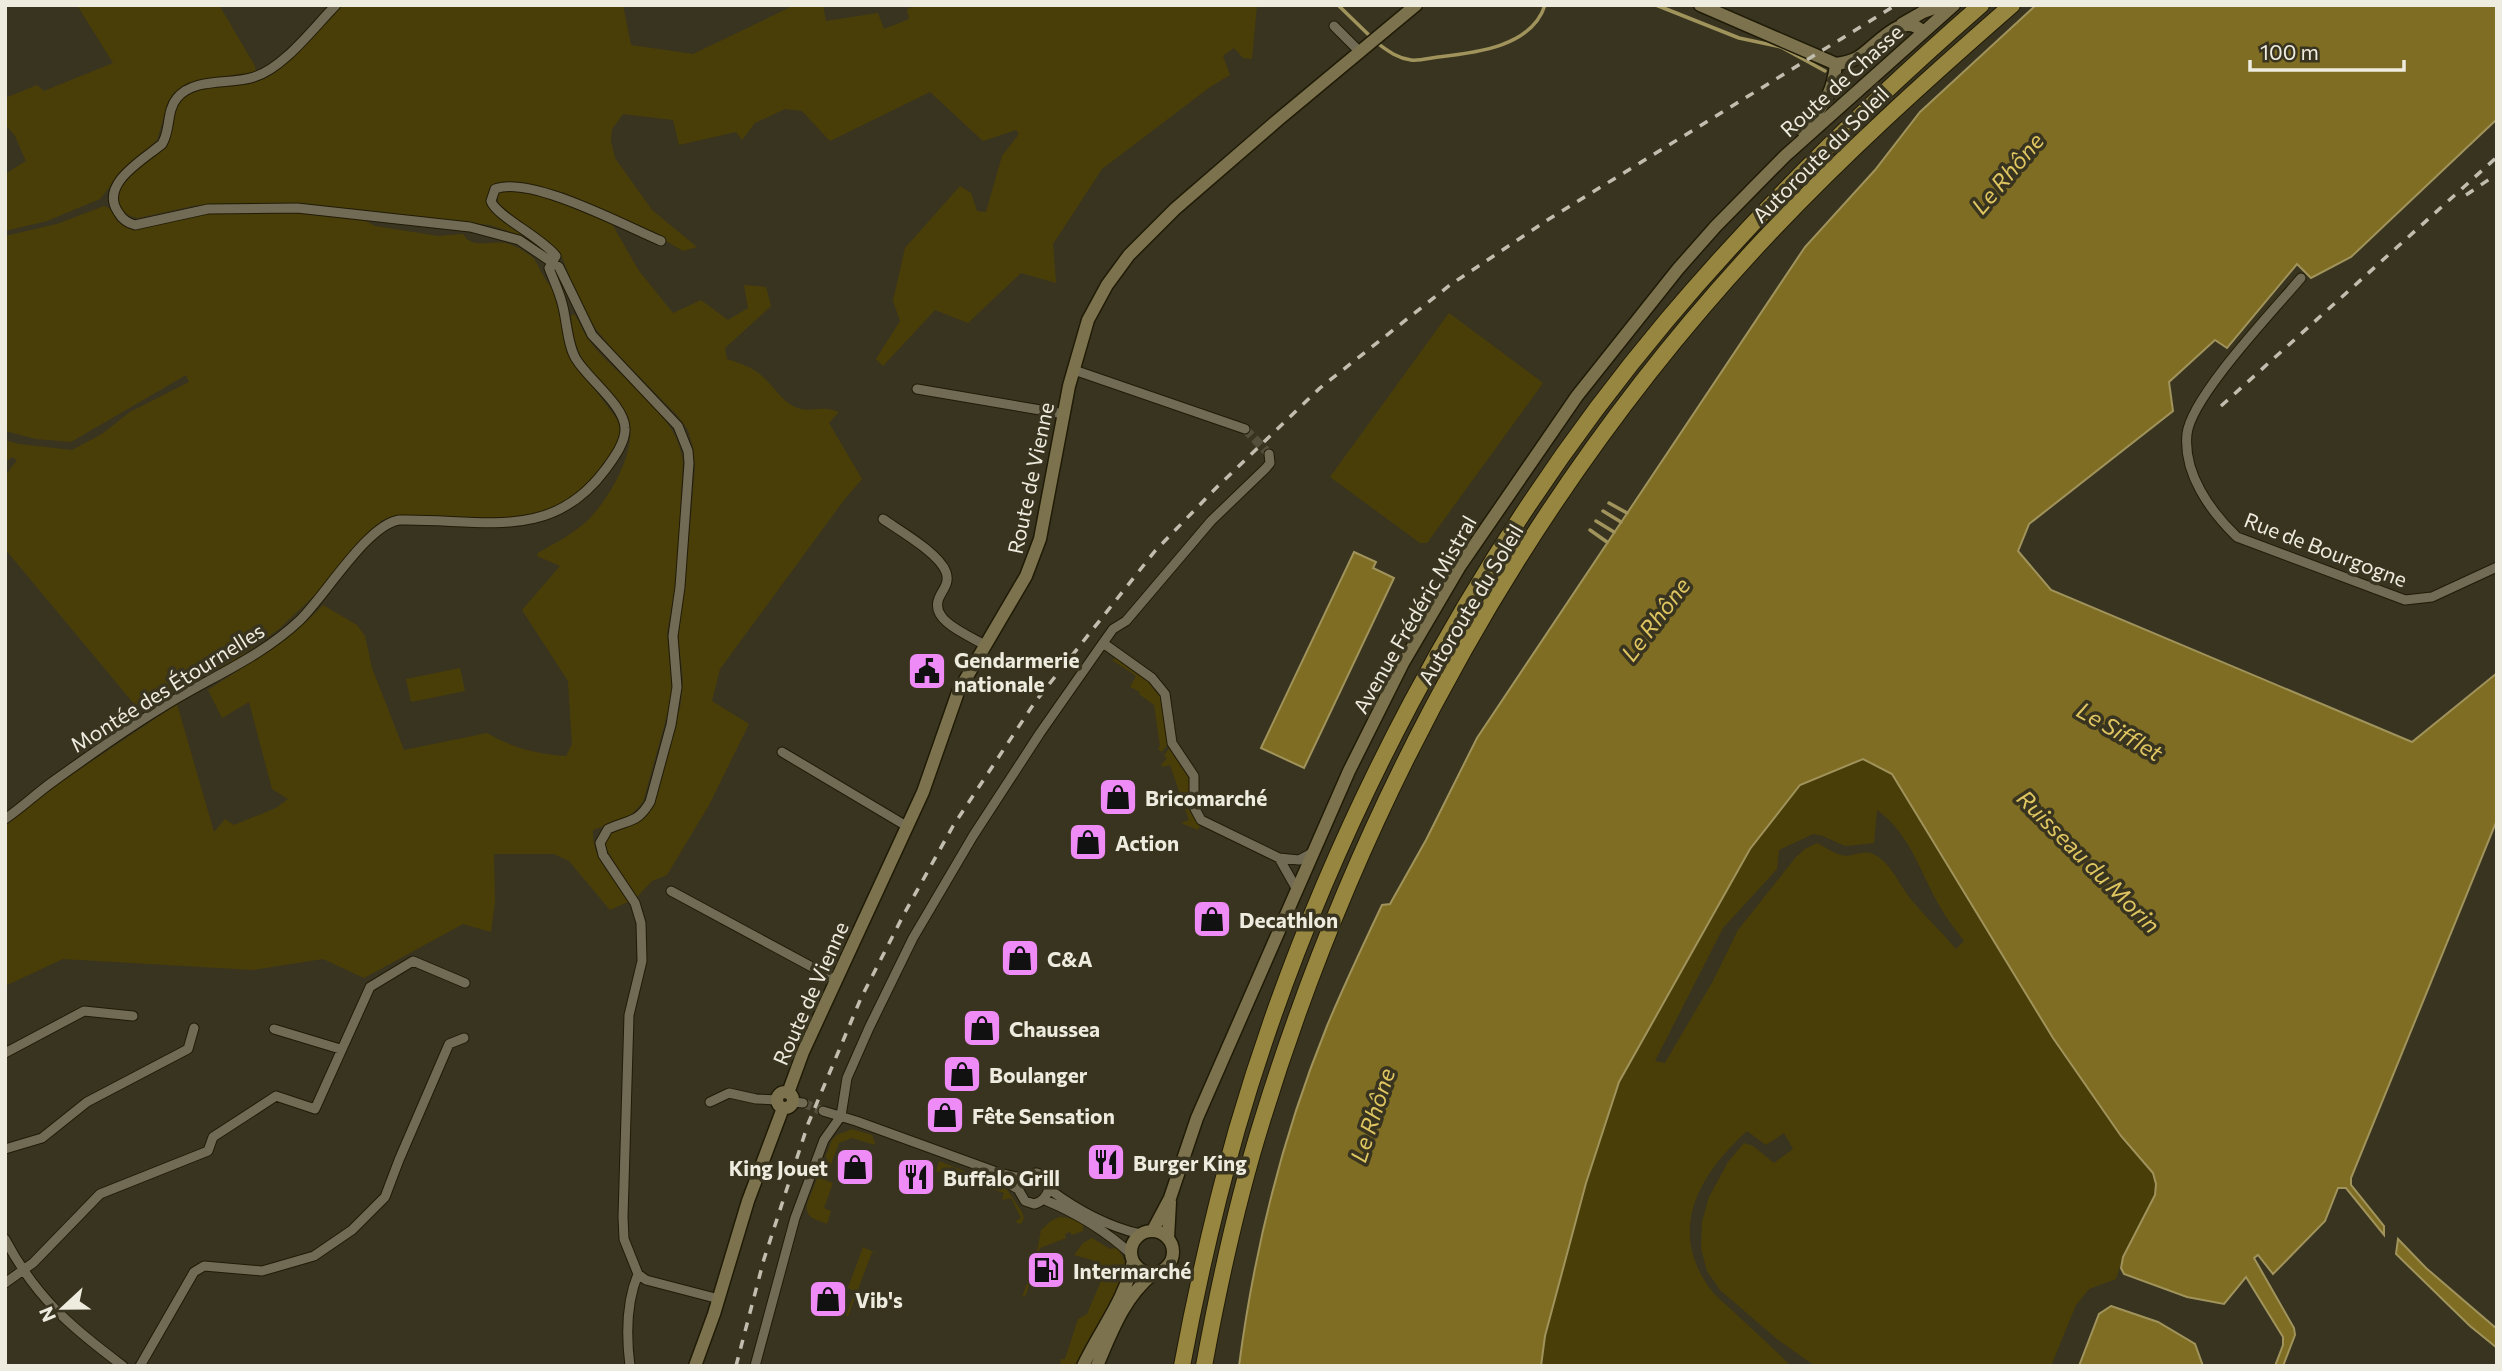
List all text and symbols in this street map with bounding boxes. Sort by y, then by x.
street label: Route de Chasse [1775,19,1907,141]
scale bar [2250,28,2404,72]
text: 100 m [2260,39,2319,64]
street label: Autoroute du Soleil [1747,81,1893,227]
water label: Le Rhône [1965,127,2049,219]
street label: Route de Vienne [1002,400,1058,556]
street label: Rue de Bourgogne [2241,506,2411,592]
street label: Avenue Frédéric Mistral [1347,511,1481,717]
street label: Autoroute du Soleil [1412,519,1528,689]
water label: Le Rhône [1615,572,1695,666]
street label: Montée des Étournelles [65,617,269,757]
place label: Gendarmerie nationale [954,647,1079,696]
public building icon: Gendarmerie nationale [906,650,948,692]
water label: Le Sifflet [2072,695,2168,767]
shop icon: Bricomarché [1097,776,1139,818]
water label: Ruisseau du Morin [2012,784,2166,938]
place label: Bricomarché [1145,785,1267,810]
shop icon: Action [1067,821,1109,863]
place label: Action [1115,830,1179,855]
shop icon: Decathlon [1191,898,1233,940]
place label: Decathlon [1239,907,1338,932]
street label: Route de Vienne [767,917,853,1069]
shop icon: C&A [999,937,1041,979]
place label: C&A [1047,946,1093,971]
shop icon: Chaussea [961,1007,1003,1049]
place label: Chaussea [1009,1016,1100,1041]
shop icon: Boulanger [941,1053,983,1095]
place label: Boulanger [989,1062,1088,1087]
water label: Le Rhône [1344,1064,1400,1166]
shop icon: Fête Sensation [924,1094,966,1136]
place label: Fête Sensation [972,1103,1115,1128]
restaurant icon: Burger King [1085,1141,1127,1183]
shop icon: King Jouet [834,1146,876,1188]
place label: Burger King [1133,1150,1247,1175]
place label: King Jouet [729,1155,828,1180]
restaurant icon: Buffalo Grill [895,1156,937,1198]
place label: Buffalo Grill [943,1165,1060,1190]
fuel station icon: Intermarché [1025,1249,1067,1291]
place label: Intermarché [1073,1258,1191,1283]
north arrow [28,1273,98,1343]
shop icon: Vib's [807,1278,849,1320]
place label: Vib's [855,1287,903,1312]
text: N [33,1304,60,1325]

